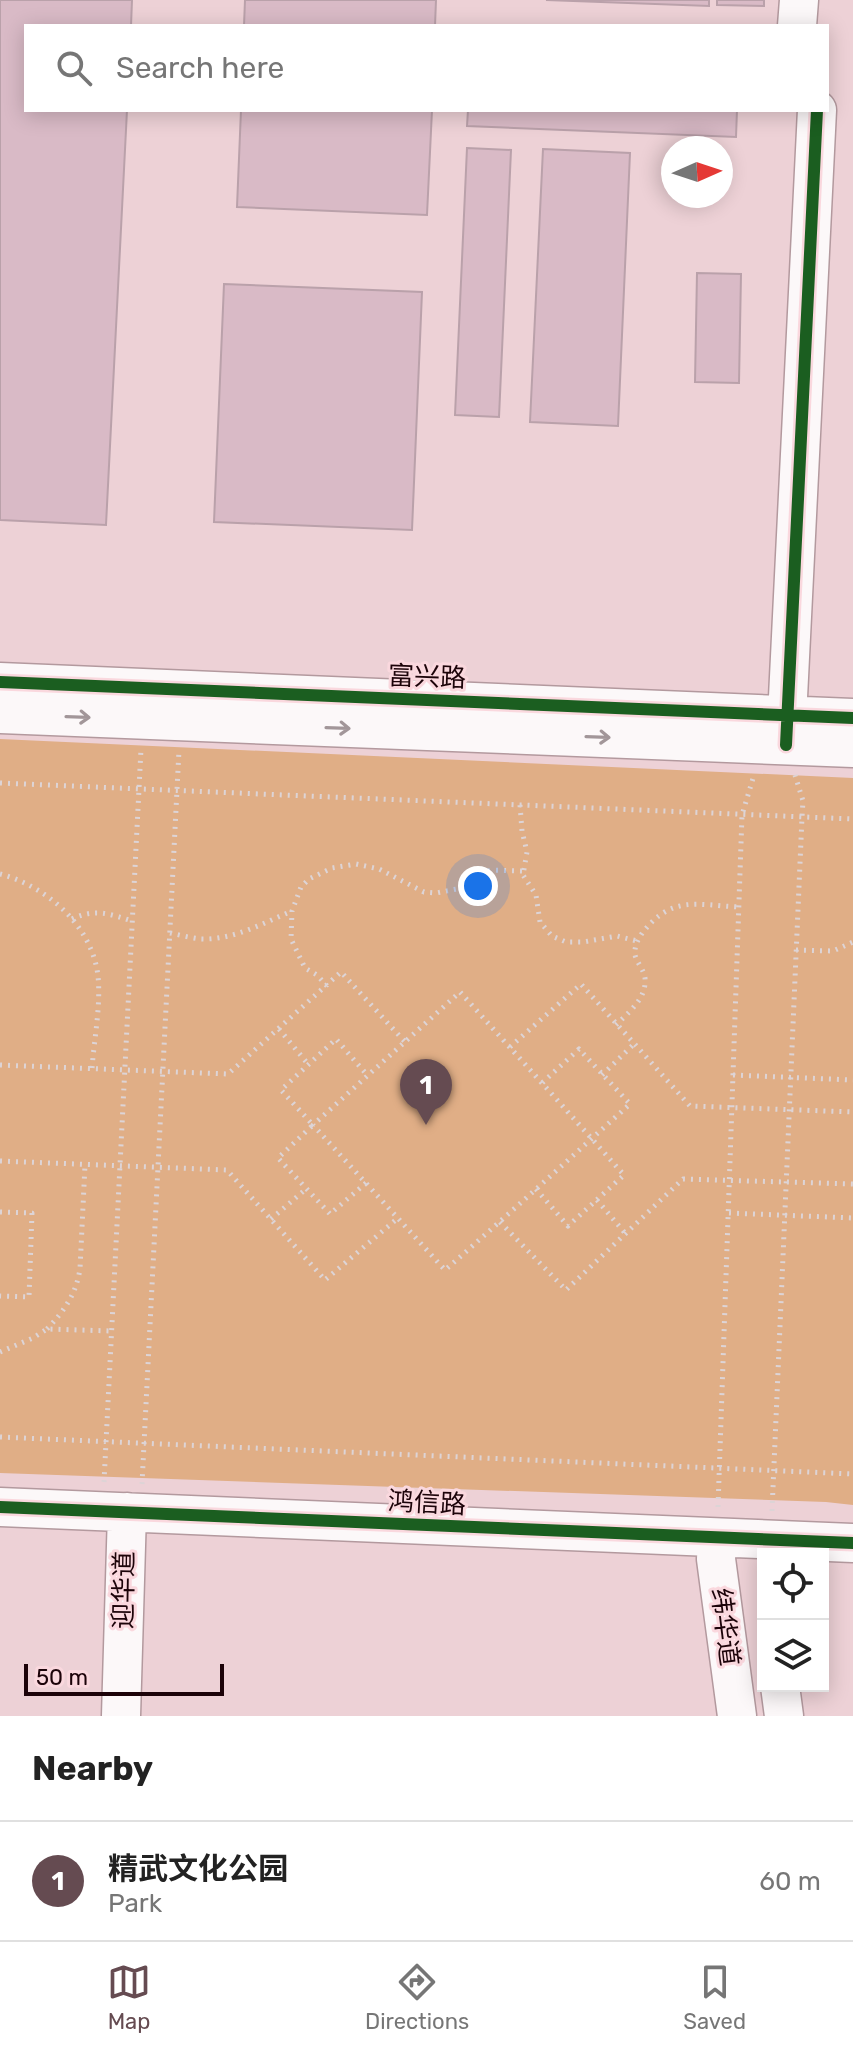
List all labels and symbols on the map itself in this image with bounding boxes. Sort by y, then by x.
north arrow [661,136,733,208]
street label: 富兴路 [387,660,467,694]
one-way arrow [64,710,91,725]
one-way arrow [324,720,351,735]
one-way arrow [584,730,611,745]
your location [458,866,498,906]
pin: 1 [400,1059,452,1125]
street label: 鸿信路 [387,1485,467,1521]
street label: 迎华道 [108,1551,140,1629]
street label: 纬华道 [705,1586,745,1668]
scale bar [24,1660,224,1696]

